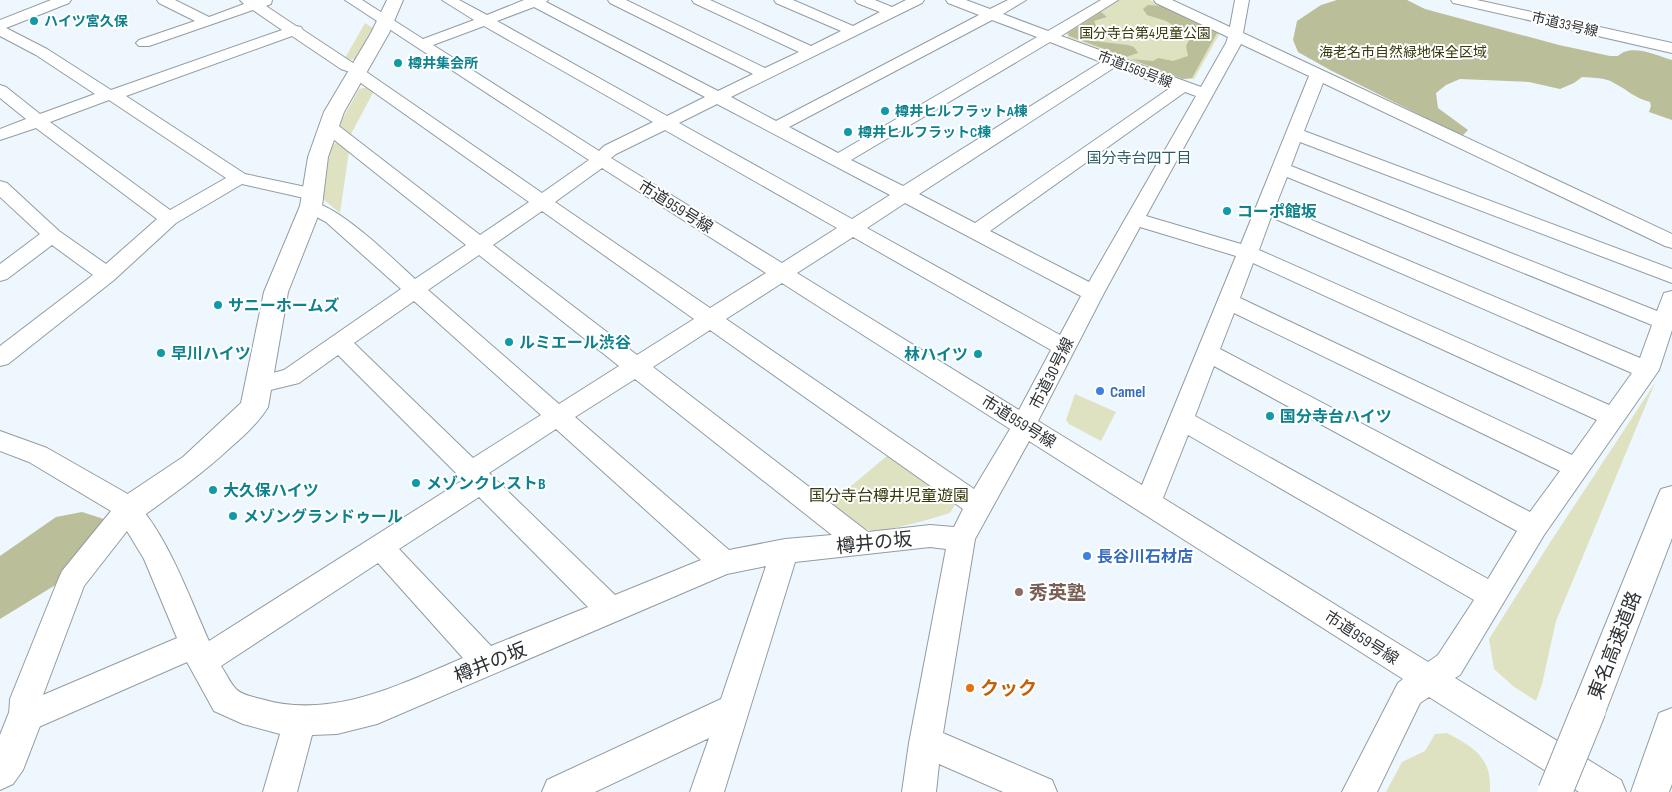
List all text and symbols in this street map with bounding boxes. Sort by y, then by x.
street label: 市道33号線 [1530,9,1600,40]
place label: ハイツ宮久保 [44,13,128,30]
marker: ハイツ宮久保 [28,15,40,27]
park label: 国分寺台第4児童公園 [1079,25,1211,42]
park label: 海老名市自然緑地保全区域 [1319,44,1487,61]
street label: 市道1569号線 [1095,47,1175,92]
place label: 樽井集会所 [408,55,478,72]
marker: 樽井集会所 [392,57,404,69]
place label: 樽井ヒルフラットA棟 [895,103,1028,120]
marker: 樽井ヒルフラットA棟 [879,105,891,117]
place label: 樽井ヒルフラットC棟 [858,124,991,141]
marker: 樽井ヒルフラットC棟 [842,126,854,138]
district label: 国分寺台四丁目 [1086,149,1192,168]
street label: 市道959号線 [634,177,716,238]
place label: コーポ館坂 [1237,203,1317,222]
marker: コーポ館坂 [1221,205,1233,217]
place label: サニーホームズ [228,297,340,316]
marker: サニーホームズ [212,299,224,311]
place label: ルミエール渋谷 [519,334,631,353]
street label: 市道30号線 [1026,335,1078,413]
marker: ルミエール渋谷 [503,336,515,348]
place label: 早川ハイツ [171,345,251,364]
place label: 林ハイツ [904,346,968,365]
marker: 早川ハイツ [155,347,167,359]
marker: 林ハイツ [972,348,984,360]
place label: Camel [1110,383,1145,402]
marker: Camel [1094,385,1106,397]
street label: 市道959号線 [977,392,1059,453]
place label: 国分寺台ハイツ [1280,408,1392,427]
marker: 国分寺台ハイツ [1264,410,1276,422]
place label: メゾンクレストB [426,475,546,494]
marker: メゾンクレストB [410,477,422,489]
place label: 大久保ハイツ [223,482,319,501]
marker: 大久保ハイツ [207,484,219,496]
park label: 国分寺台樽井児童遊園 [809,487,969,506]
place label: メゾングランドゥール [243,507,403,527]
marker: メゾングランドゥール [227,510,239,522]
street label: 樽井の坂 [835,528,913,559]
place label: 長谷川石材店 [1097,547,1193,567]
marker: 長谷川石材店 [1081,550,1093,562]
place label: 秀英塾 [1029,582,1086,605]
marker: 秀英塾 [1013,586,1025,598]
street label: 東名高速道路 [1584,588,1647,703]
street label: 市道959号線 [1321,607,1402,669]
street label: 樽井の坂 [451,638,530,688]
place label: クック [980,678,1037,701]
marker: クック [964,682,976,694]

